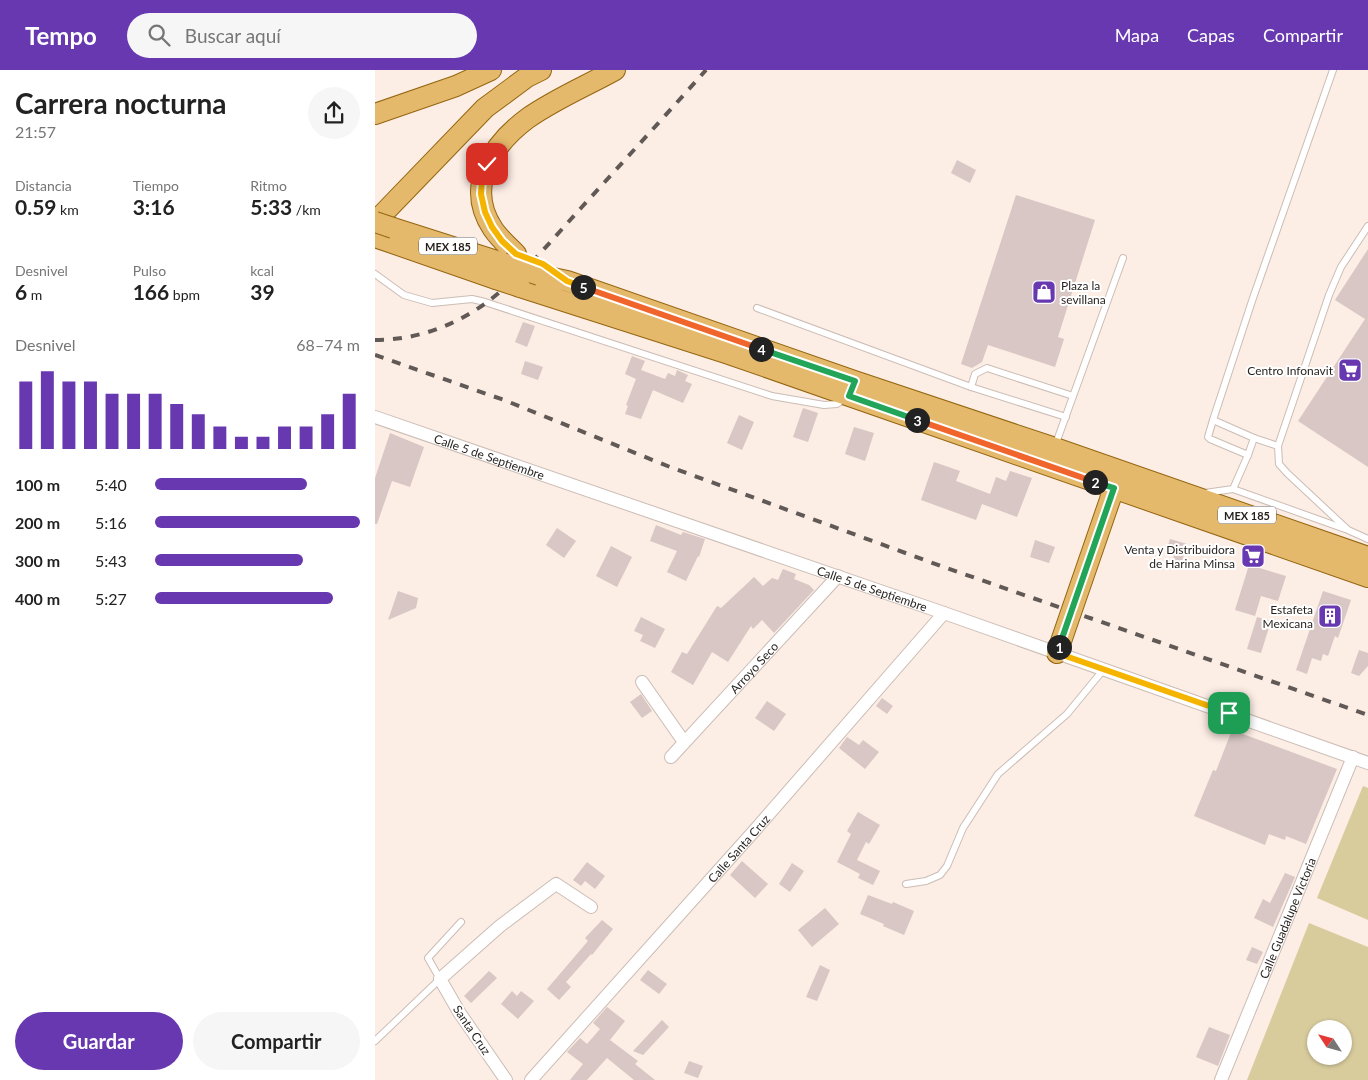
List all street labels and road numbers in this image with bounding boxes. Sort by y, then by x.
road number: MEX 185 [419,238,477,255]
street label: Calle 5 de Septiembre [432,430,547,482]
road number: MEX 185 [1218,506,1276,524]
street label: Calle 5 de Septiembre [815,562,929,614]
street label: Arroyo Seco [726,638,781,696]
street label: Calle Santa Cruz [704,811,773,885]
street label: Calle Guadalupe Victoria [1256,855,1319,981]
street label: Santa Cruz [450,1002,494,1058]

